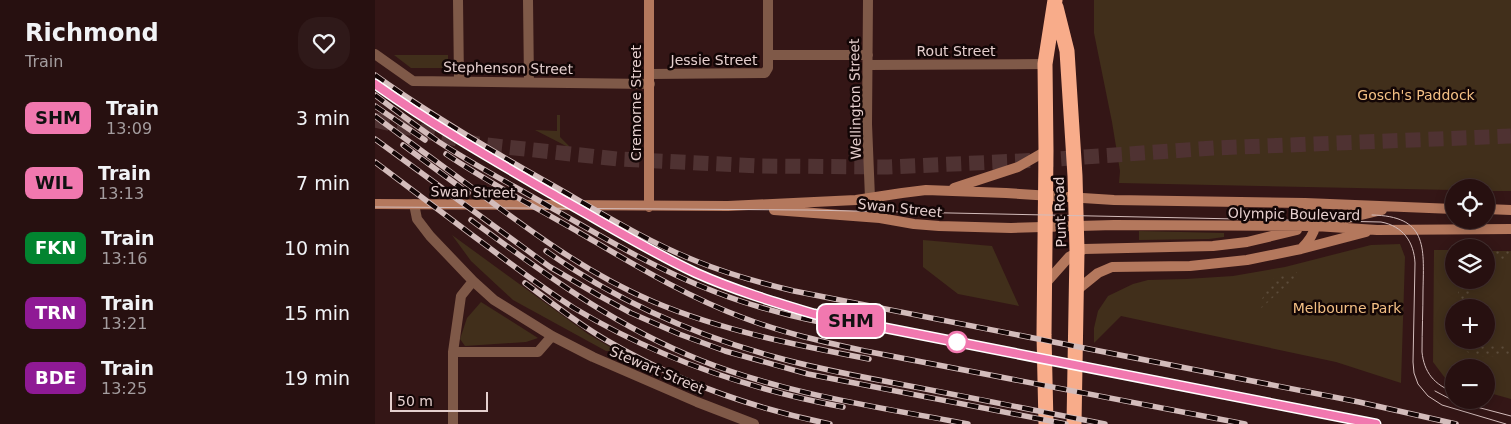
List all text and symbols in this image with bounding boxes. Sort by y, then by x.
button: heart [298,17,350,69]
text: Richmond [25,19,159,47]
street label: Wellington Street [846,38,864,160]
street label: Rout Street [916,43,996,59]
street label: Cremorne Street [628,44,644,161]
text: Train [25,52,63,71]
street label: Jessie Street [670,52,758,68]
street label: Stephenson Street [443,59,574,77]
park label: Gosch's Paddock [1357,87,1476,103]
text: Train [106,97,159,119]
text: SHM [35,107,81,128]
text: 3 min [296,107,350,129]
text: 13:09 [106,119,152,138]
text: Train [98,162,151,184]
text: WIL [35,172,73,193]
text: 7 min [296,172,350,194]
street label: Punt Road [1051,176,1069,248]
map controls [1445,179,1495,409]
button: locate [1445,179,1495,229]
street label: Swan Street [430,183,516,201]
text: 13:13 [98,184,144,203]
street label: Swan Street [857,196,944,220]
street label: Olympic Boulevard [1228,205,1360,223]
text: Train [101,227,154,249]
text: FKN [35,237,76,258]
text: 10 min [284,237,350,259]
button: layers [1445,239,1495,289]
text: 13:16 [101,249,147,268]
text: Train [101,292,154,314]
button: + [1445,299,1495,349]
park label: Melbourne Park [1293,300,1402,316]
text: TRN [35,302,76,323]
text: 15 min [284,302,350,324]
line badge: SHM [822,305,880,337]
text: SHM [828,310,874,331]
text: 13:21 [101,314,147,333]
unlabelled marker [946,331,968,353]
street label: Stewart Street [607,343,707,397]
text: Train [101,357,154,379]
button: − [1445,359,1495,409]
text: BDE [35,367,76,388]
text: 19 min [284,367,350,389]
text: 13:25 [101,379,147,398]
scale bar [390,389,487,412]
text: 50 m [397,393,433,409]

